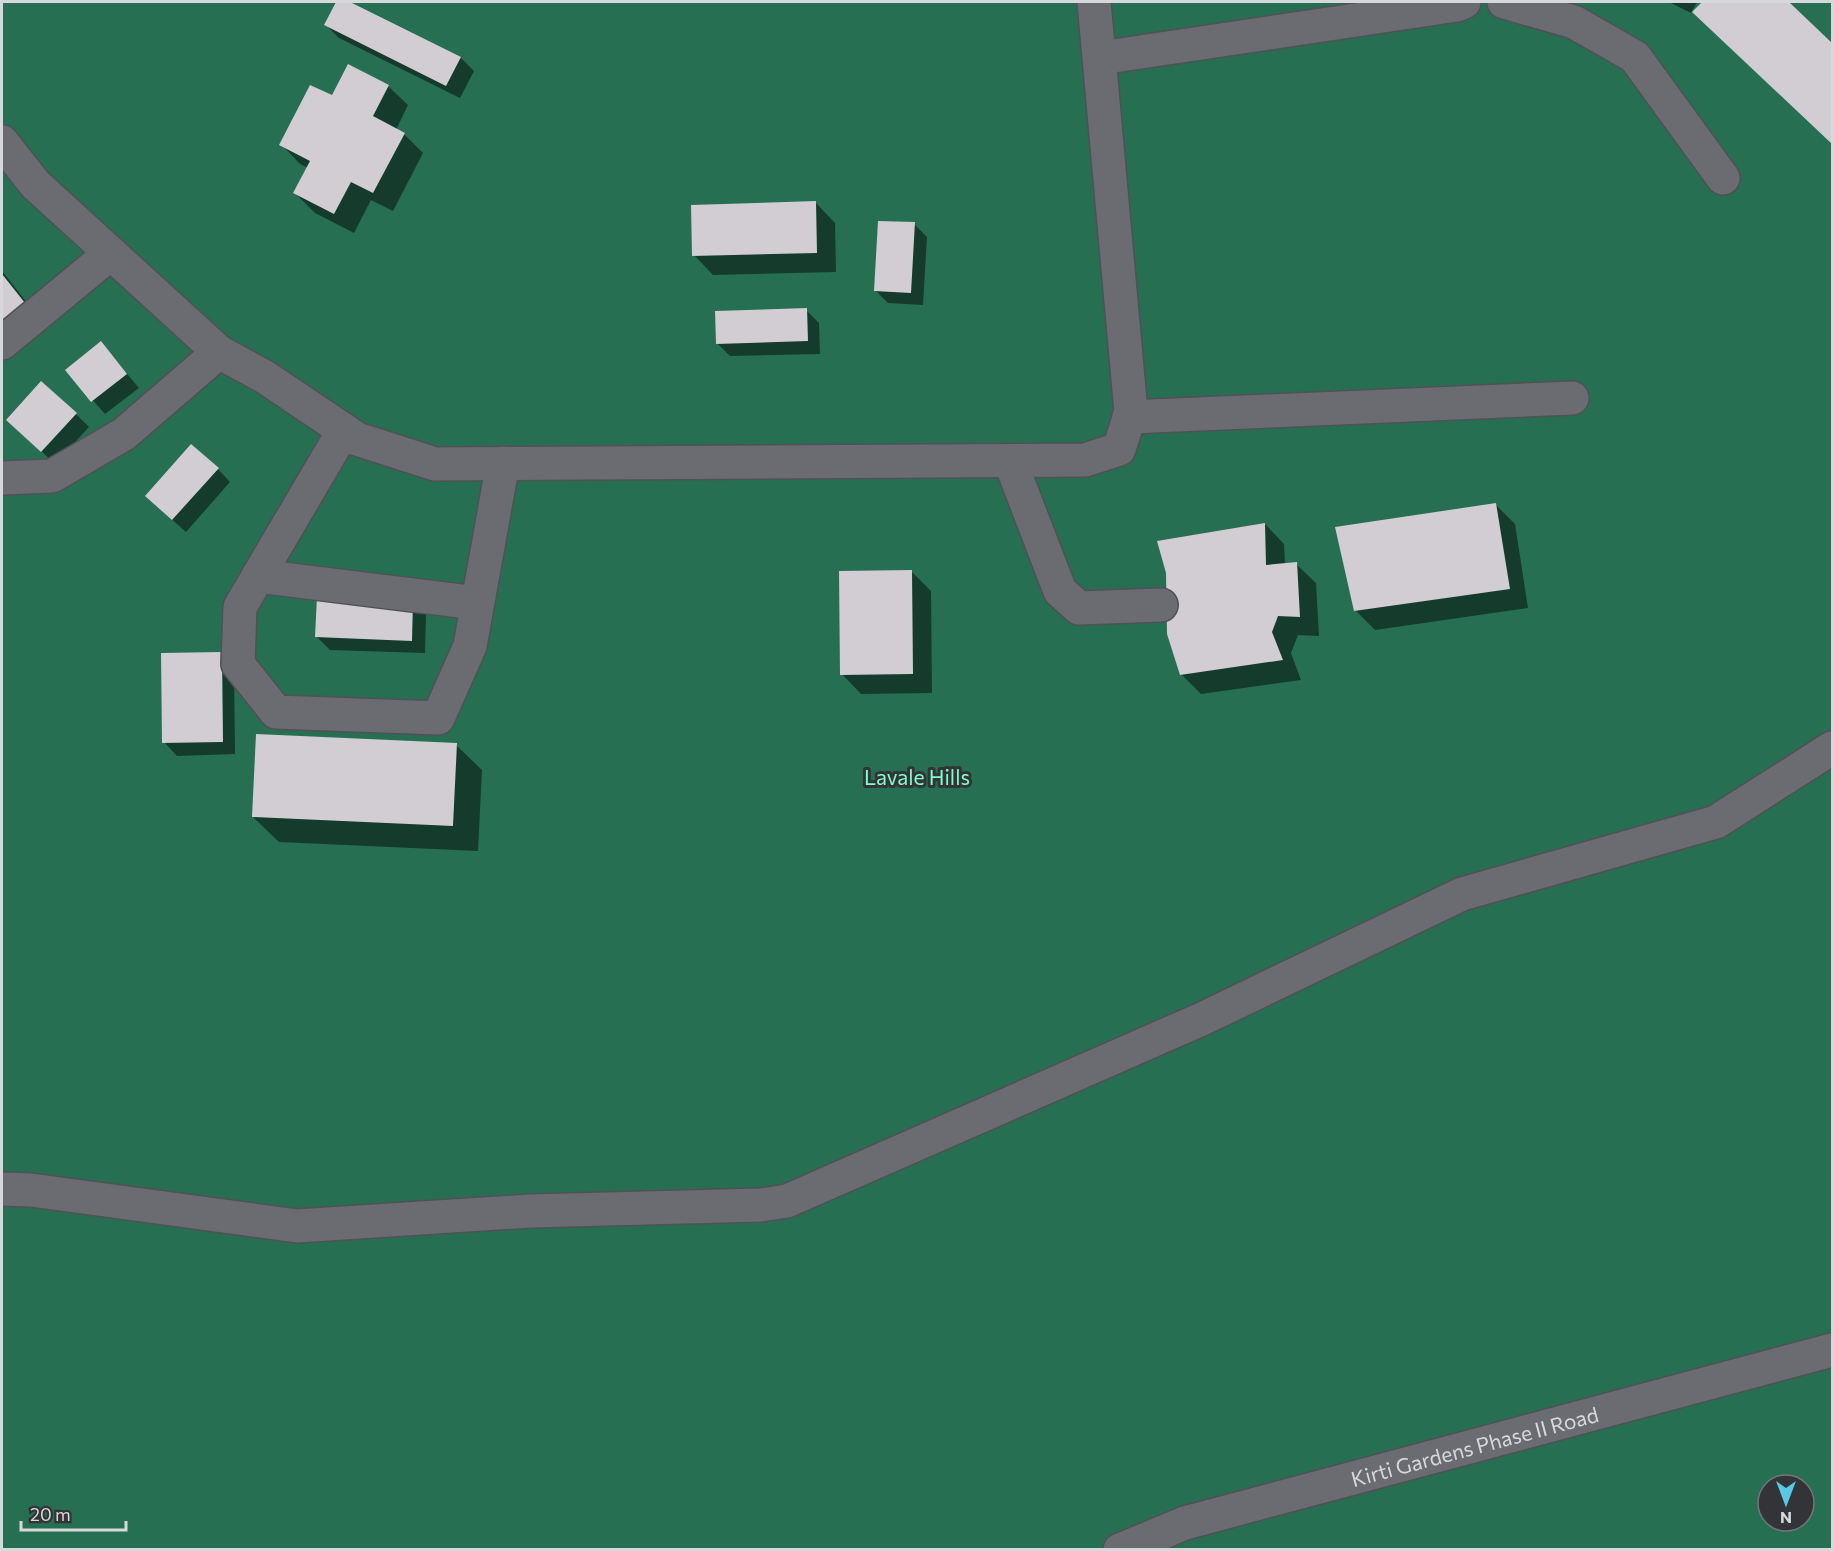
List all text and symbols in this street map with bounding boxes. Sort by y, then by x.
park label: Lavale Hills [864,764,970,789]
street label: Kirti Gardens Phase II Road [1348,1401,1601,1491]
north arrow [1756,1473,1816,1533]
scale bar [21,1494,126,1532]
text: 20 m [30,1503,71,1525]
text: N [1780,1509,1792,1528]

